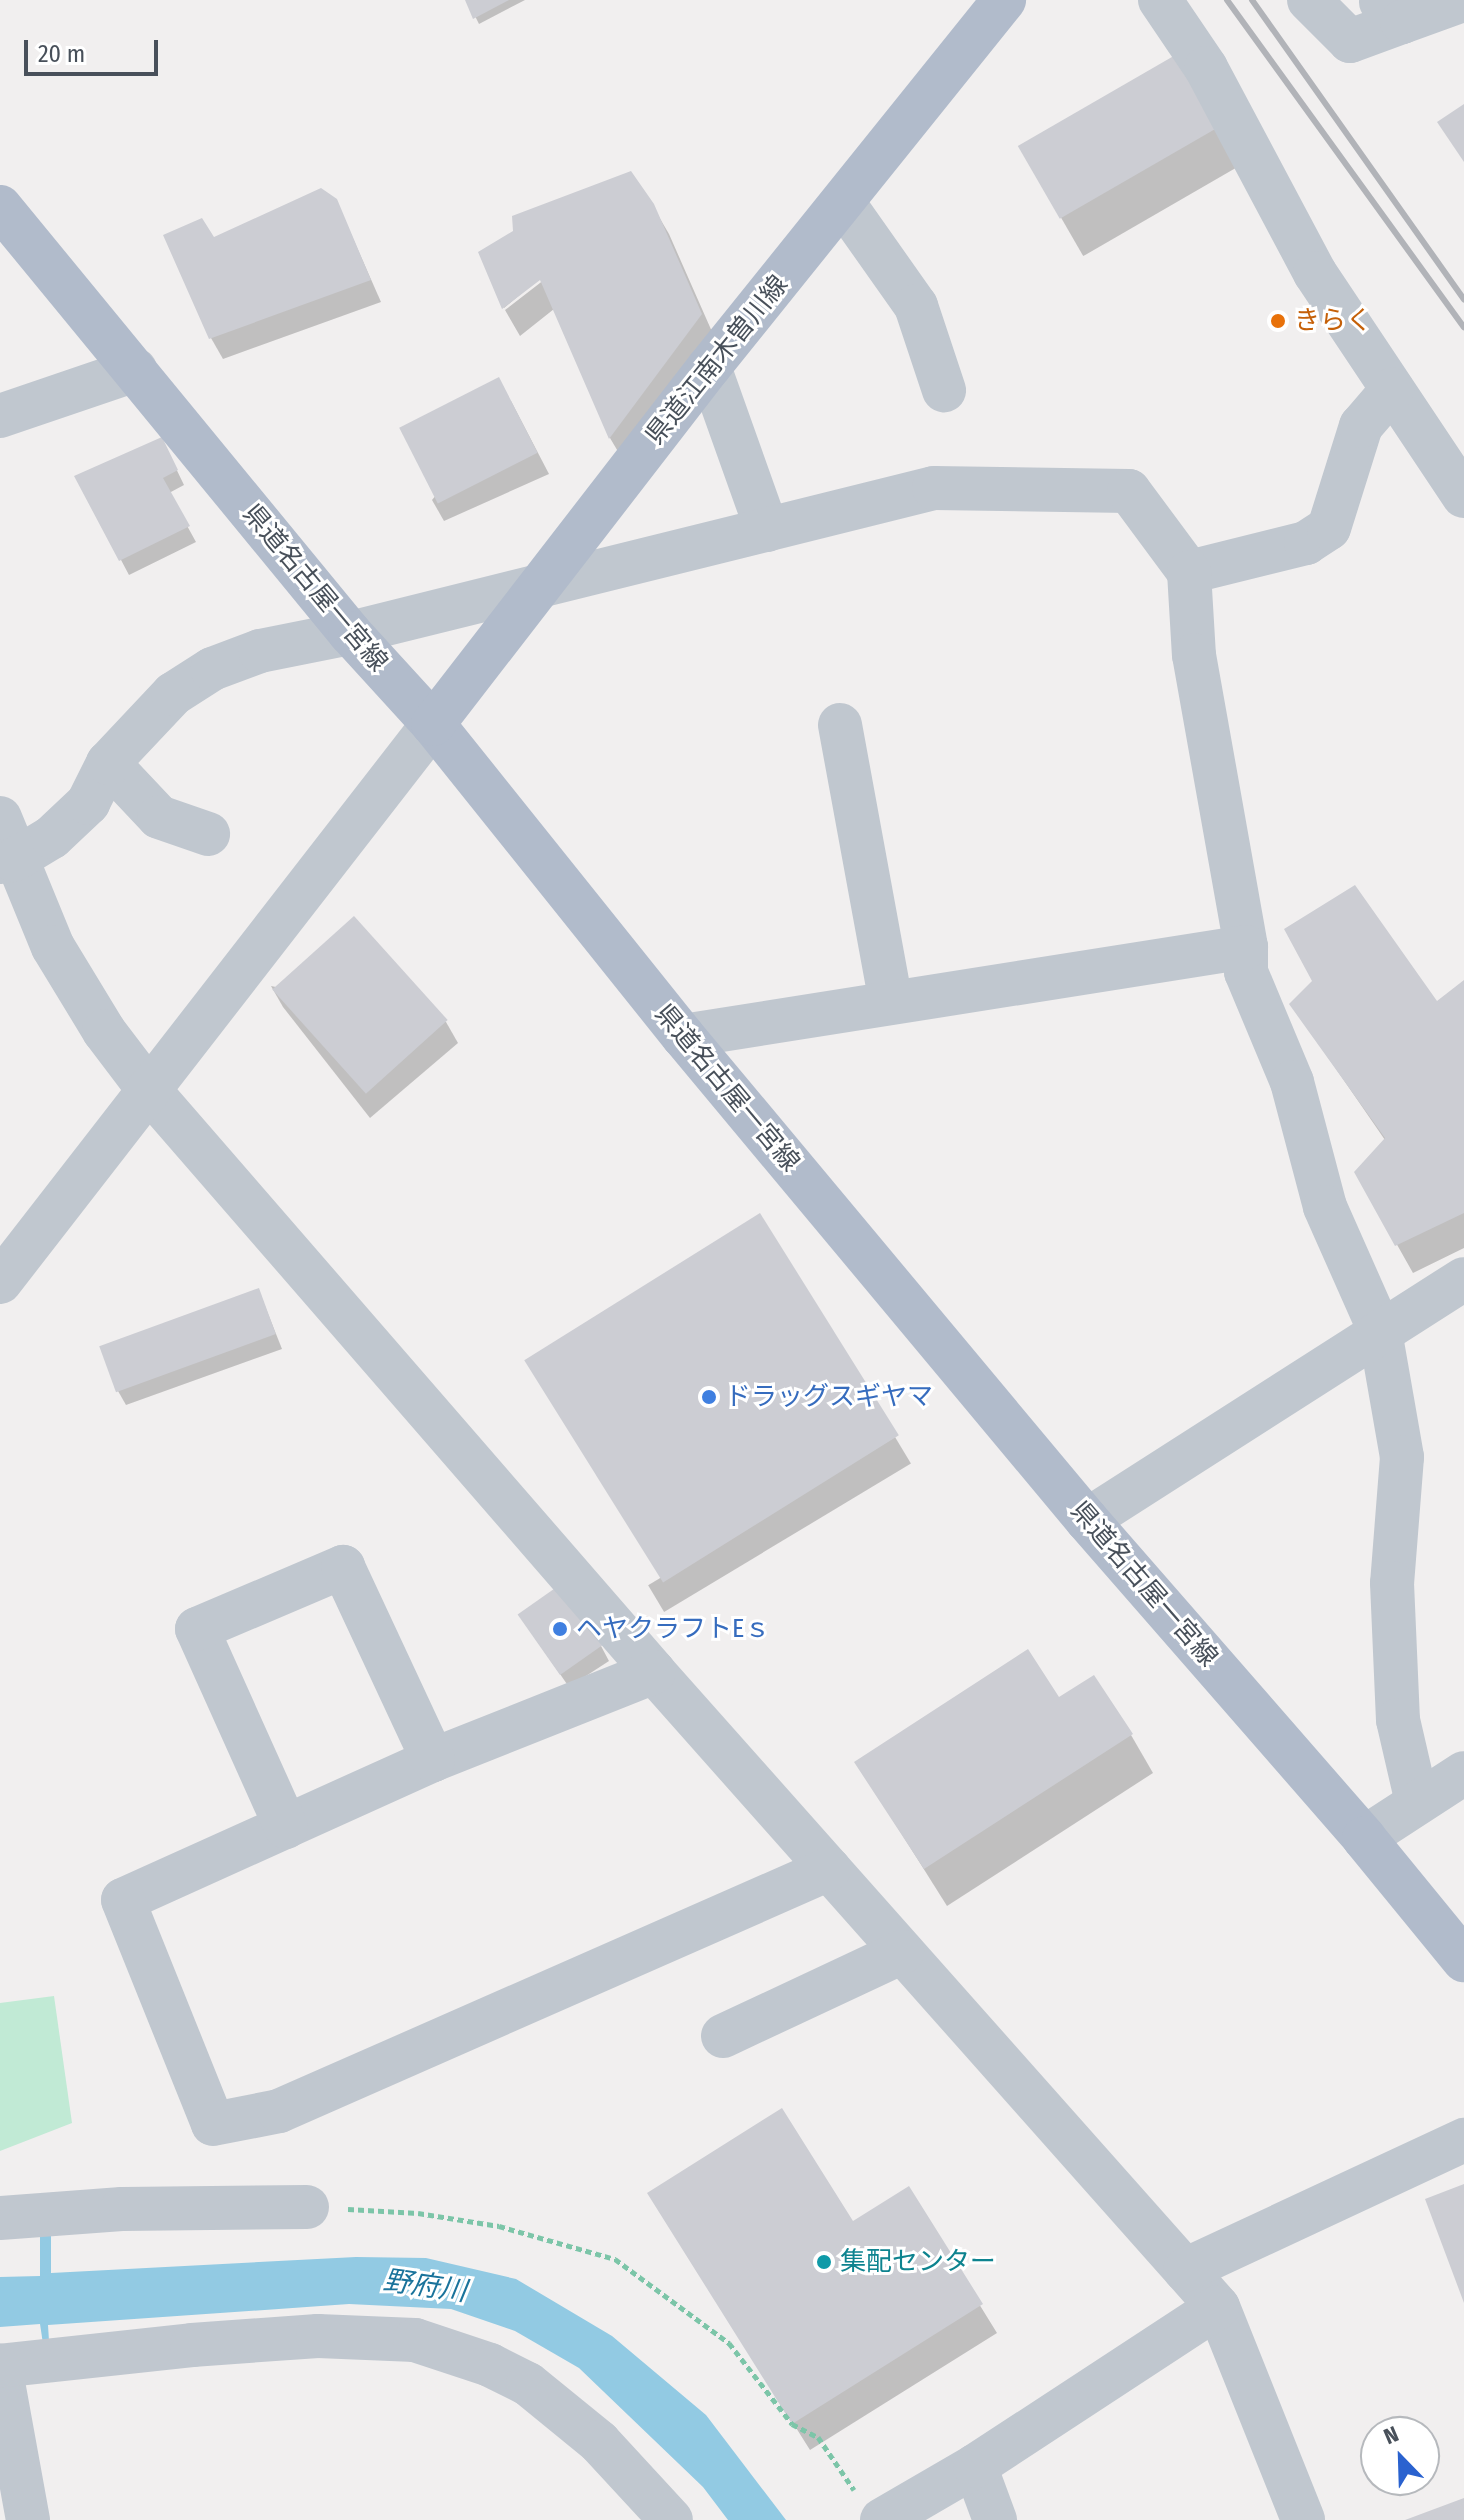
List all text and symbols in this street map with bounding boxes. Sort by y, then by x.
scale bar [28,24,162,74]
text: 20 m [38,40,85,68]
street label: 県道江南木曽川線 [639,269,795,451]
place label: きらく [1294,305,1372,337]
marker: きらく [1269,312,1287,330]
street label: 県道名古屋一宮線 [236,498,394,678]
street label: 県道名古屋一宮線 [648,998,806,1178]
place label: ドラッグスギヤマ [725,1381,933,1413]
marker: ドラッグスギヤマ [700,1388,718,1406]
street label: 県道名古屋一宮線 [1064,1495,1224,1673]
place label: ヘヤクラフトEｓ [576,1613,770,1645]
marker: ヘヤクラフトEｓ [551,1620,569,1638]
place label: 集配センター [840,2246,996,2278]
marker: 集配センター [815,2253,833,2271]
water label: 野府川 [381,2264,469,2308]
north arrow [1360,2416,1440,2496]
text: N [1380,2420,1403,2450]

